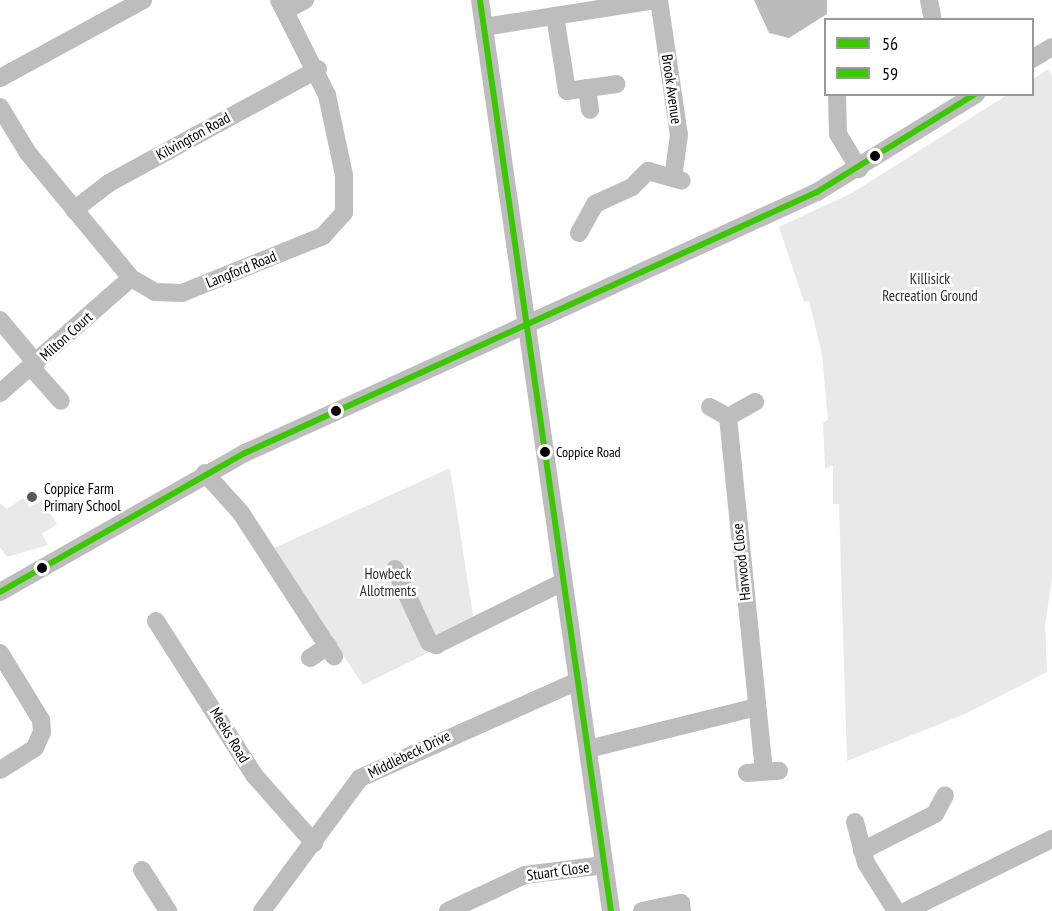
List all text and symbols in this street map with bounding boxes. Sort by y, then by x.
legend [824,18,1034,96]
text: 56 [882,32,898,55]
street label: Brook Avenue [658,53,686,125]
text: 59 [882,62,898,85]
street label: Kilvington Road [153,108,233,164]
unlabelled marker [869,150,881,162]
street label: Langford Road [203,247,279,291]
park label: Killisick Recreation Ground [882,269,978,304]
street label: Milton Court [36,308,96,364]
unlabelled marker [330,405,342,417]
place label: Coppice Road [556,444,621,460]
marker: Coppice Road [539,446,551,458]
place label: Coppice Farm Primary School [44,479,121,514]
marker: Coppice Farm Primary School [25,490,39,504]
street label: Harwood Close [728,522,754,602]
unlabelled marker [36,562,48,574]
park label: Howbeck Allotments [360,564,416,599]
street label: Meeks Road [206,704,254,766]
street label: Middlebeck Drive [365,726,453,782]
street label: Stuart Close [526,858,590,884]

